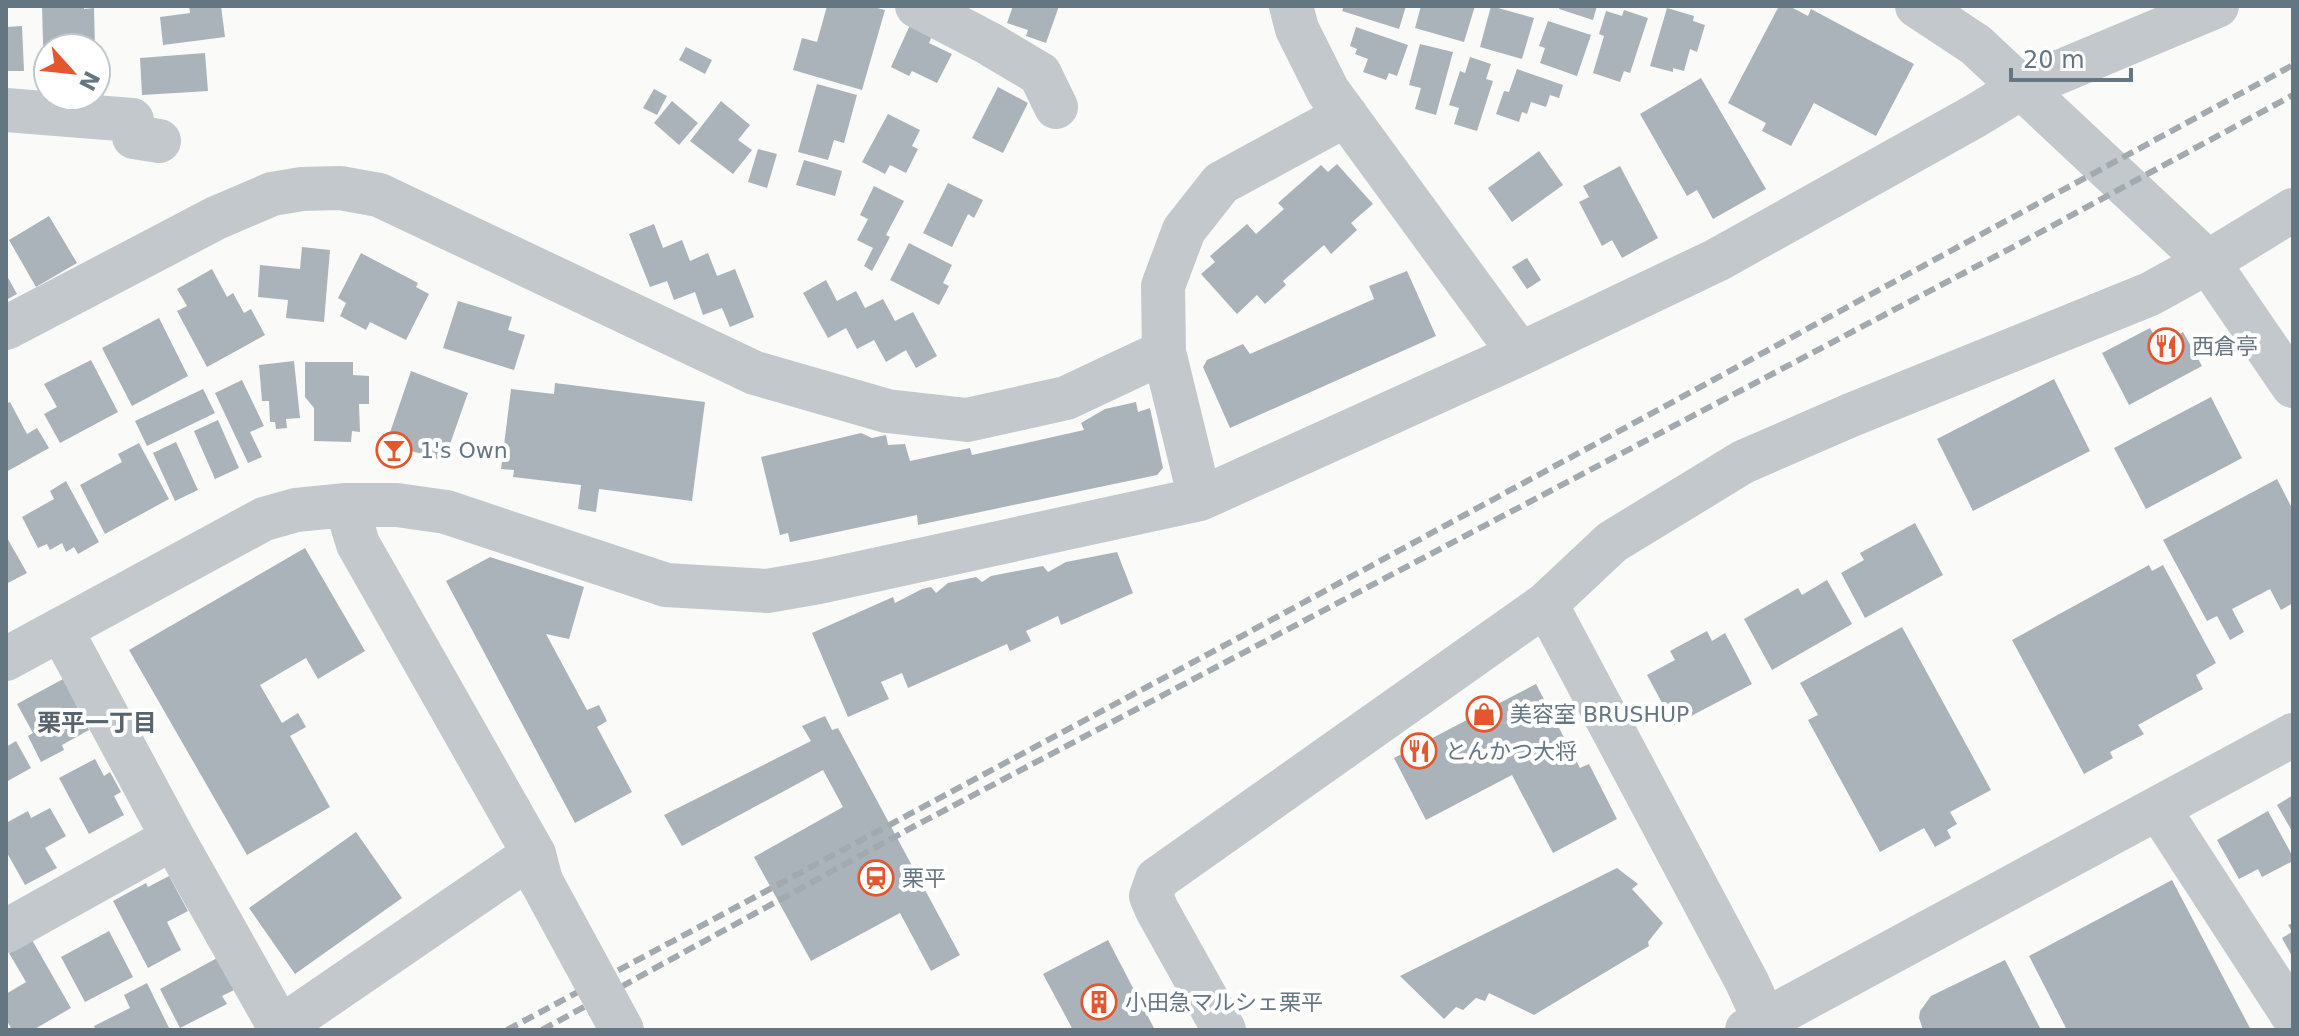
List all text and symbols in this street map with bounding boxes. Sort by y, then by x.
north arrow [32,32,112,112]
scale bar [2011,32,2131,82]
text: 20 m [2023,46,2085,74]
text: N [74,67,105,95]
restaurant icon: 西倉亭 [2147,327,2185,365]
place label: 西倉亭 [2192,334,2258,359]
bar icon: 1's Own [375,431,413,469]
place label: 1's Own [420,438,508,463]
shop icon: 美容室 BRUSHUP [1465,695,1503,733]
place label: 美容室 BRUSHUP [1510,702,1689,727]
district label: 栗平一丁目 [37,709,157,737]
restaurant icon: とんかつ大将 [1400,732,1438,770]
place label: とんかつ大将 [1445,739,1577,764]
station icon: 栗平 [857,859,895,897]
place label: 栗平 [902,866,946,891]
building icon: 小田急マルシェ栗平 [1080,983,1118,1021]
place label: 小田急マルシェ栗平 [1125,990,1323,1015]

